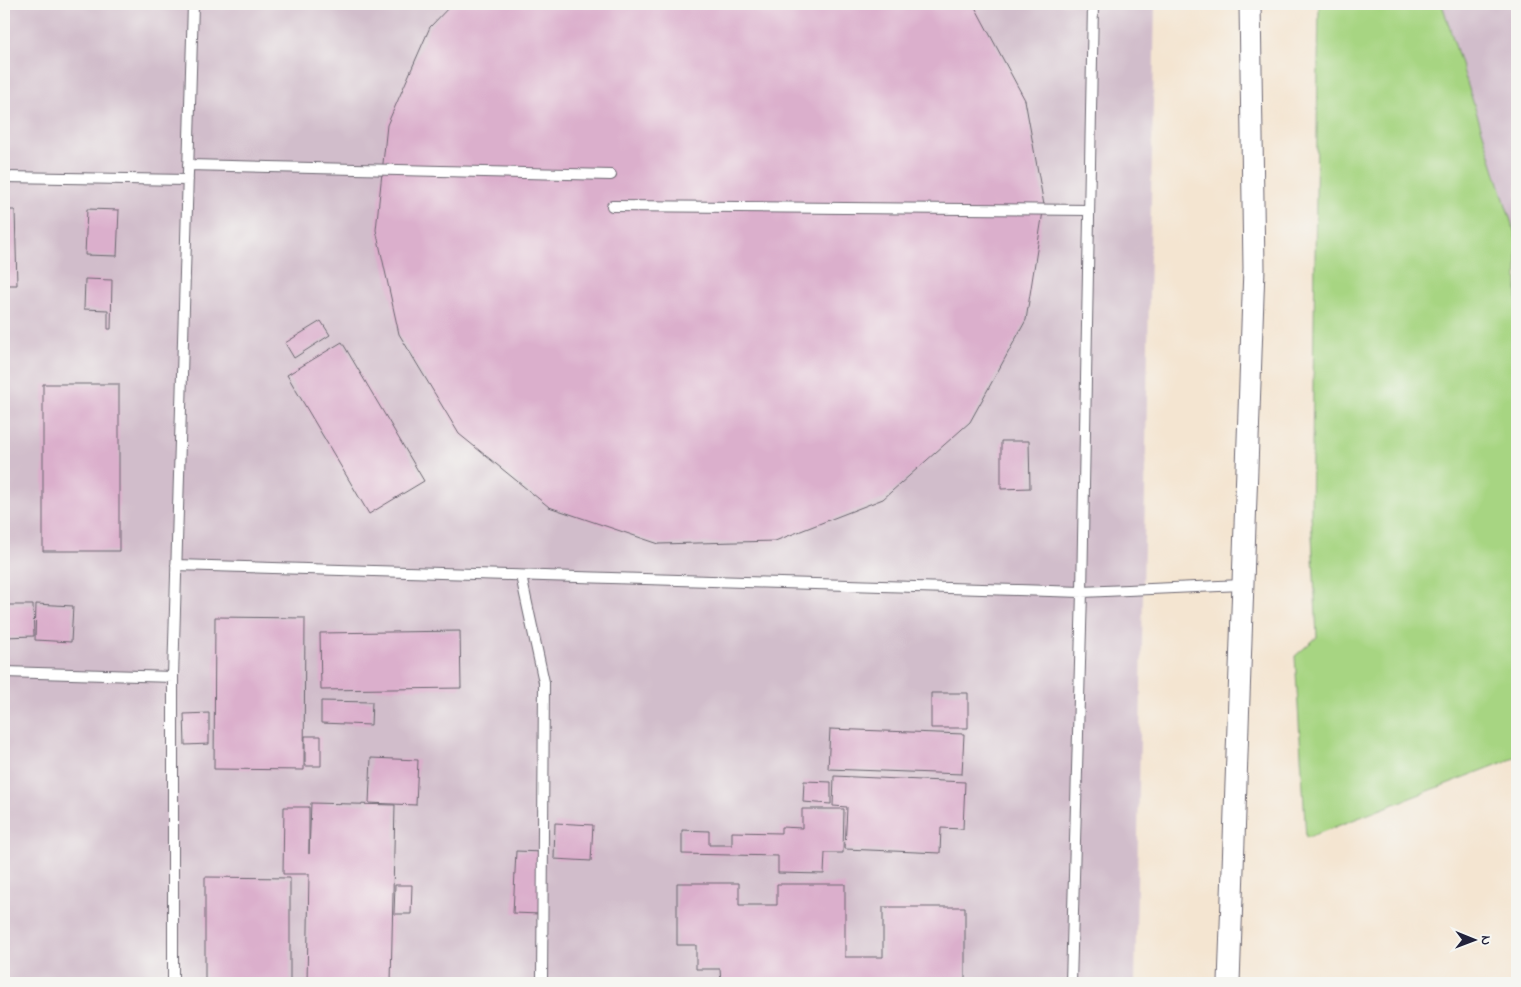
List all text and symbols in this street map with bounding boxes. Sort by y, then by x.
north arrow [1448,914,1498,964]
text: N [1475,935,1496,945]

